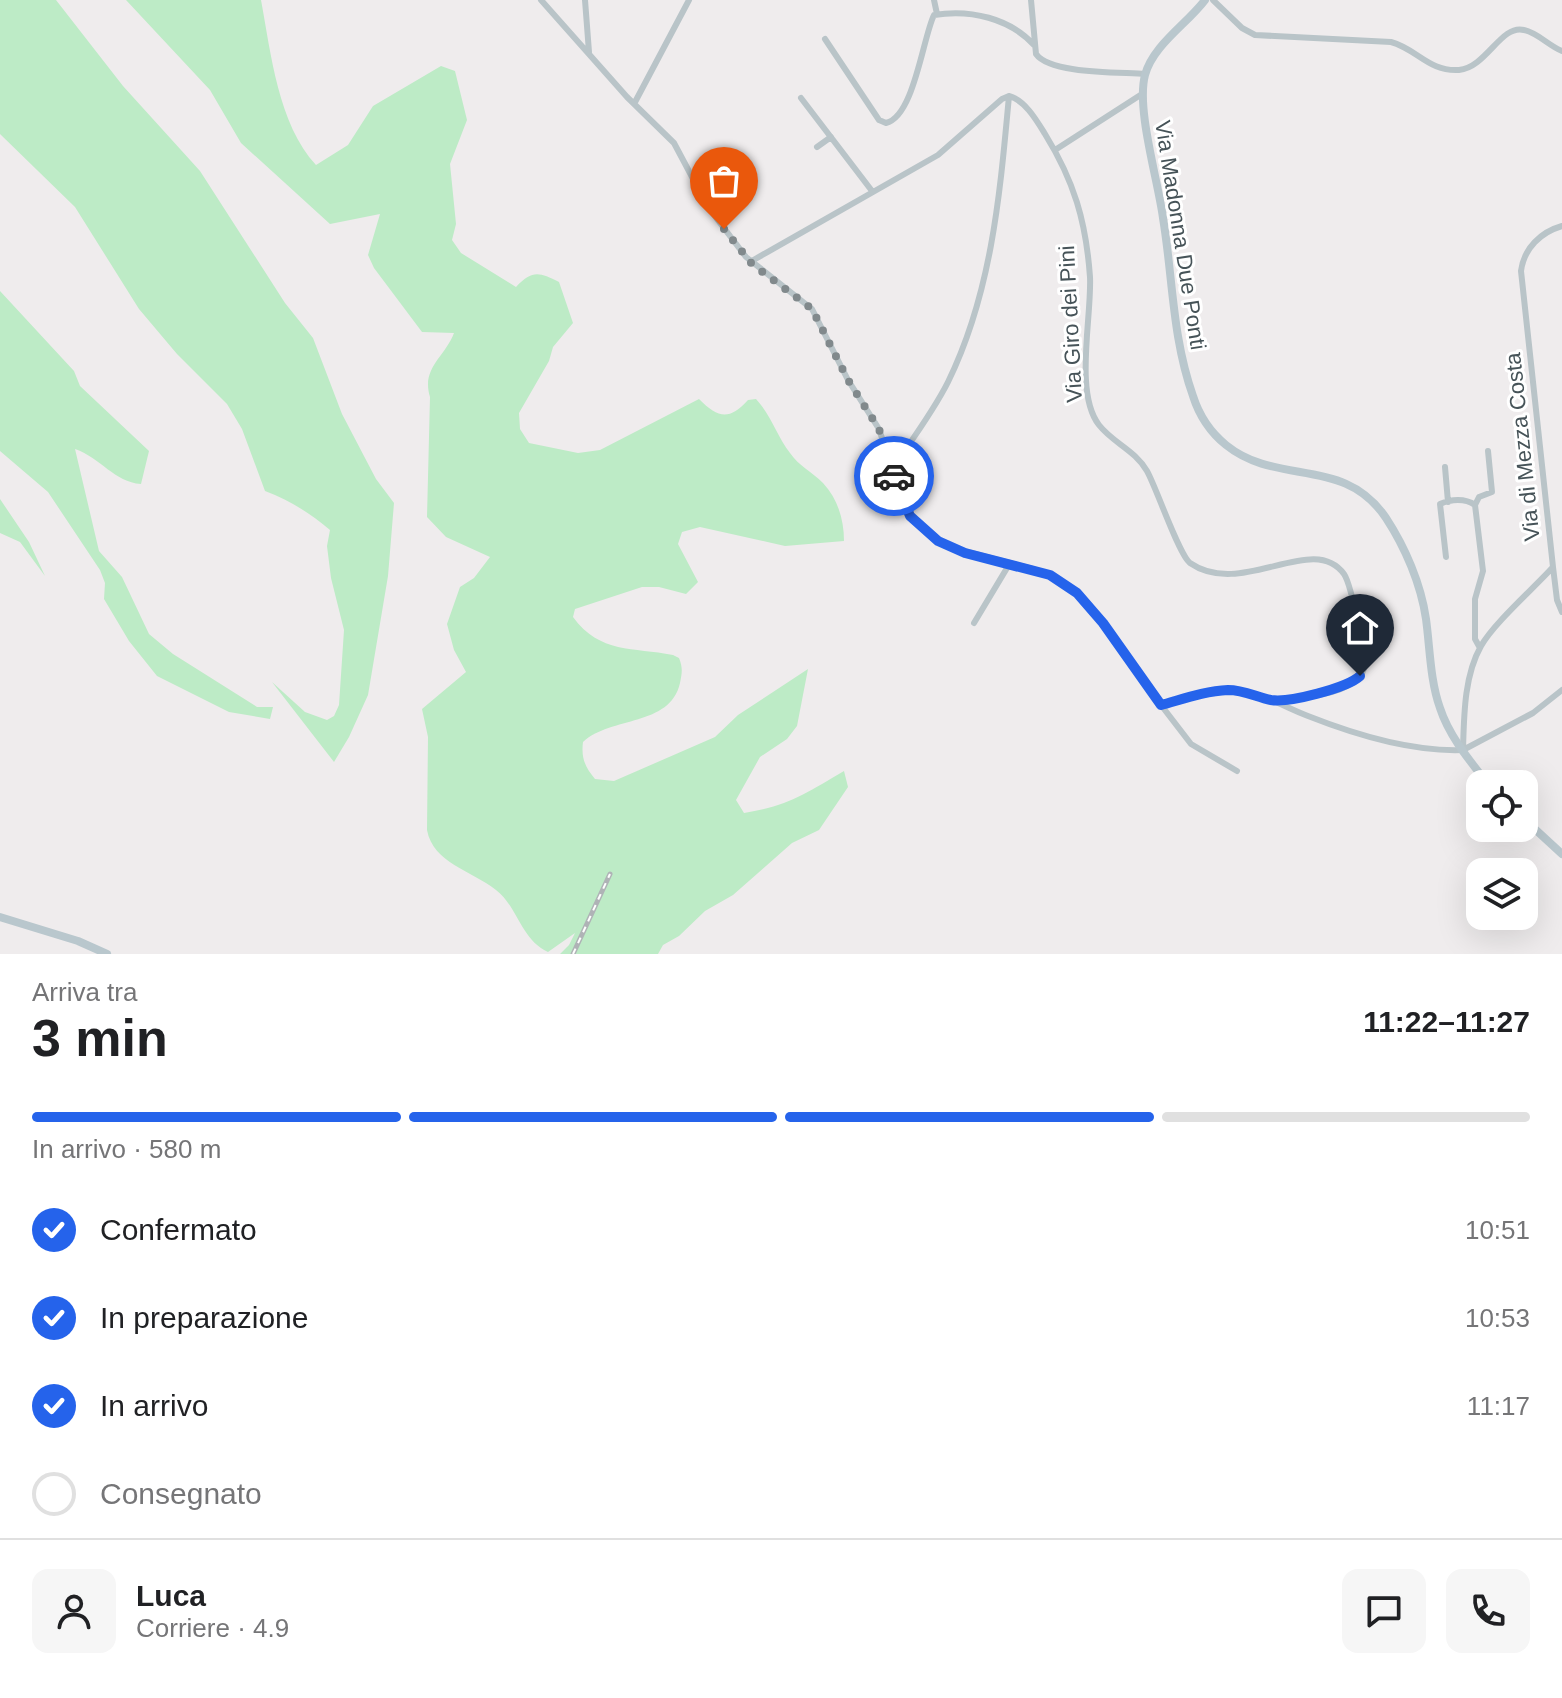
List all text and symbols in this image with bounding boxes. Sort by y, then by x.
street label: Via Madonna Due Ponti [1150,119,1211,352]
pin [690,147,758,229]
icon: bag [702,159,746,203]
street label: Via Giro dei Pini [1054,245,1087,403]
street label: Via di Mezza Costa [1500,351,1545,542]
courier [854,436,934,516]
icon: car [872,454,916,498]
pin [1326,594,1394,676]
icon: home [1338,606,1382,650]
map controls [1466,770,1538,930]
button: locate [1466,770,1538,842]
button: layers [1466,858,1538,930]
text: Arriva tra [32,977,137,1007]
text: 11:22–11:27 [1363,1005,1530,1038]
text: 3 min [32,1009,168,1067]
text: In arrivo · 580 m [32,1134,221,1164]
icon: check [32,1208,76,1252]
text: Confermato [100,1213,257,1246]
text: 10:51 [1465,1215,1530,1245]
icon: check [32,1296,76,1340]
text: In preparazione [100,1301,308,1334]
text: 10:53 [1465,1303,1530,1333]
icon: check [32,1384,76,1428]
text: In arrivo [100,1389,208,1422]
text: 11:17 [1467,1391,1530,1421]
text: Consegnato [100,1477,262,1510]
button: person [32,1569,116,1653]
button: chat [1342,1569,1426,1653]
button: phone [1446,1569,1530,1653]
text: Luca [136,1579,206,1612]
text: Corriere · 4.9 [136,1613,289,1643]

